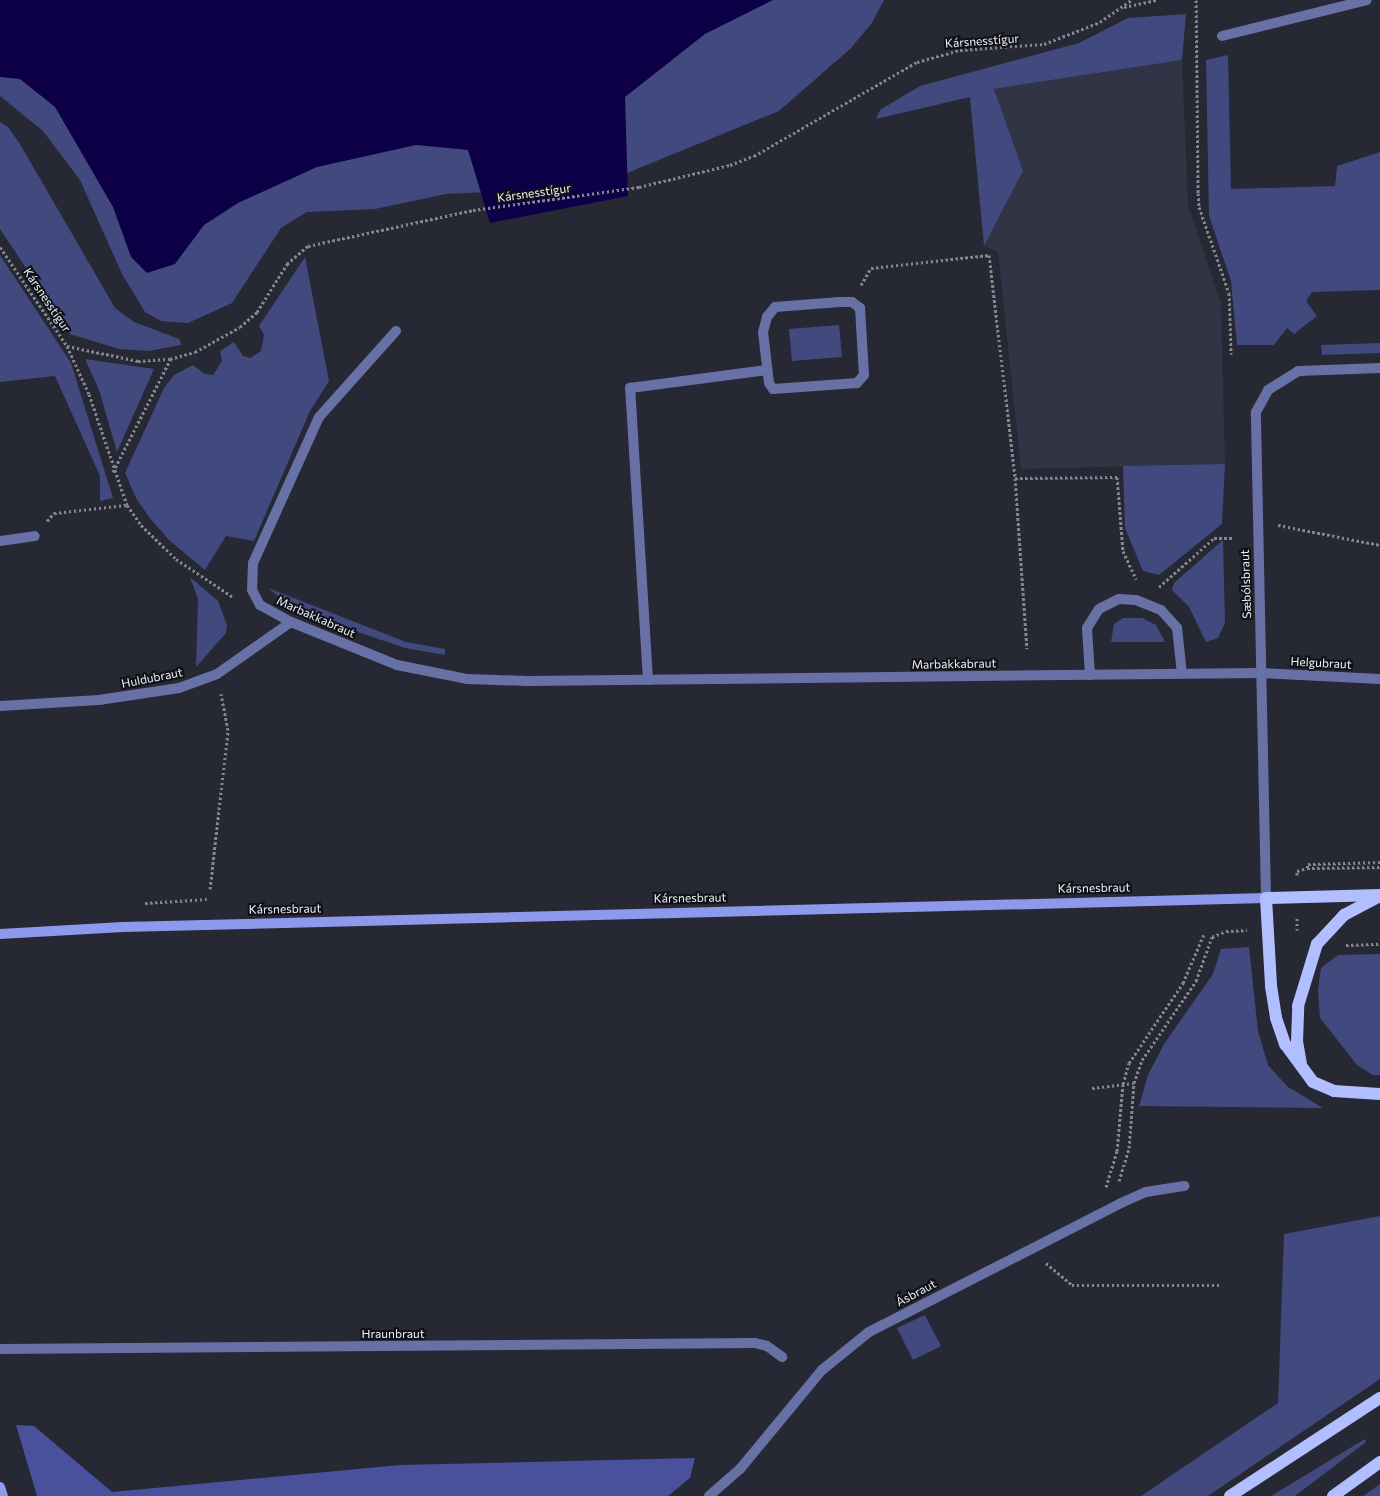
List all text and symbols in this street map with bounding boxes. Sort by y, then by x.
street label: Kársnesstígur [944,31,1020,51]
street label: Kársnesstígur [496,181,572,205]
street label: Kársnesstígur [20,265,74,335]
street label: Sæbólsbraut [1238,549,1254,619]
street label: Marbakkabraut [274,593,358,641]
street label: Helgubraut [1290,654,1352,672]
street label: Marbakkabraut [911,656,997,672]
street label: Huldubraut [120,665,184,691]
street label: Kársnesbraut [1058,880,1130,896]
street label: Kársnesbraut [654,890,726,906]
street label: Kársnesbraut [249,901,321,917]
street label: Ásbraut [893,1276,939,1310]
street label: Hraunbraut [361,1327,425,1341]

